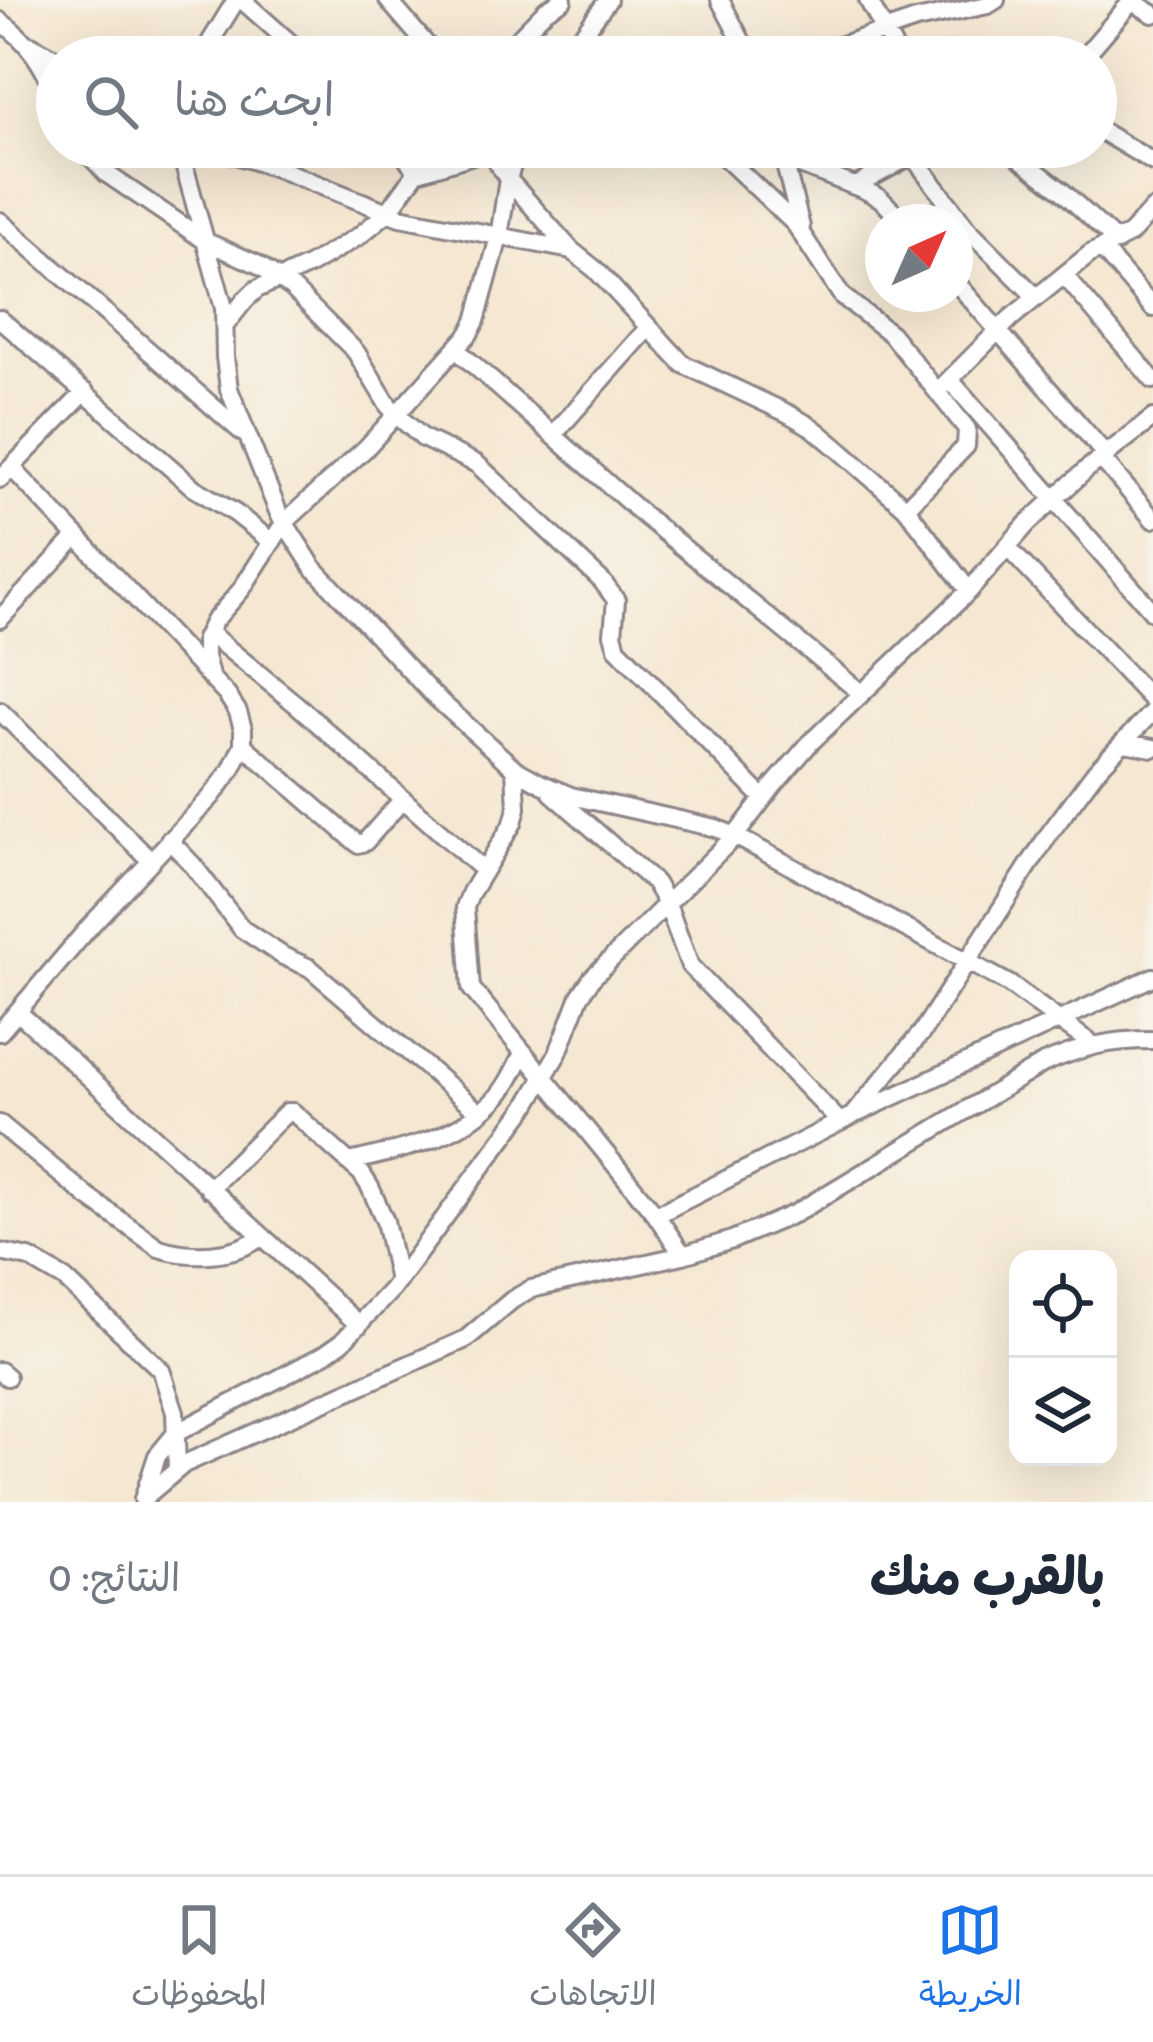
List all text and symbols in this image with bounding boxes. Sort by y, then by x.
search box [36,36,1117,168]
icon: search [78,69,144,135]
text: ابحث هنا [174,72,335,126]
north arrow [865,204,973,312]
map controls [1009,1250,1117,1466]
button: locate [1009,1250,1117,1358]
button: layers [1009,1358,1117,1466]
text: بالقرب منك [870,1546,1105,1607]
text: النتائج: 0 [48,1554,180,1601]
tab: المحفوظات [131,1897,267,2023]
tab: الاتجاهات [529,1897,657,2023]
tab: الخريطة [919,1897,1022,2023]

